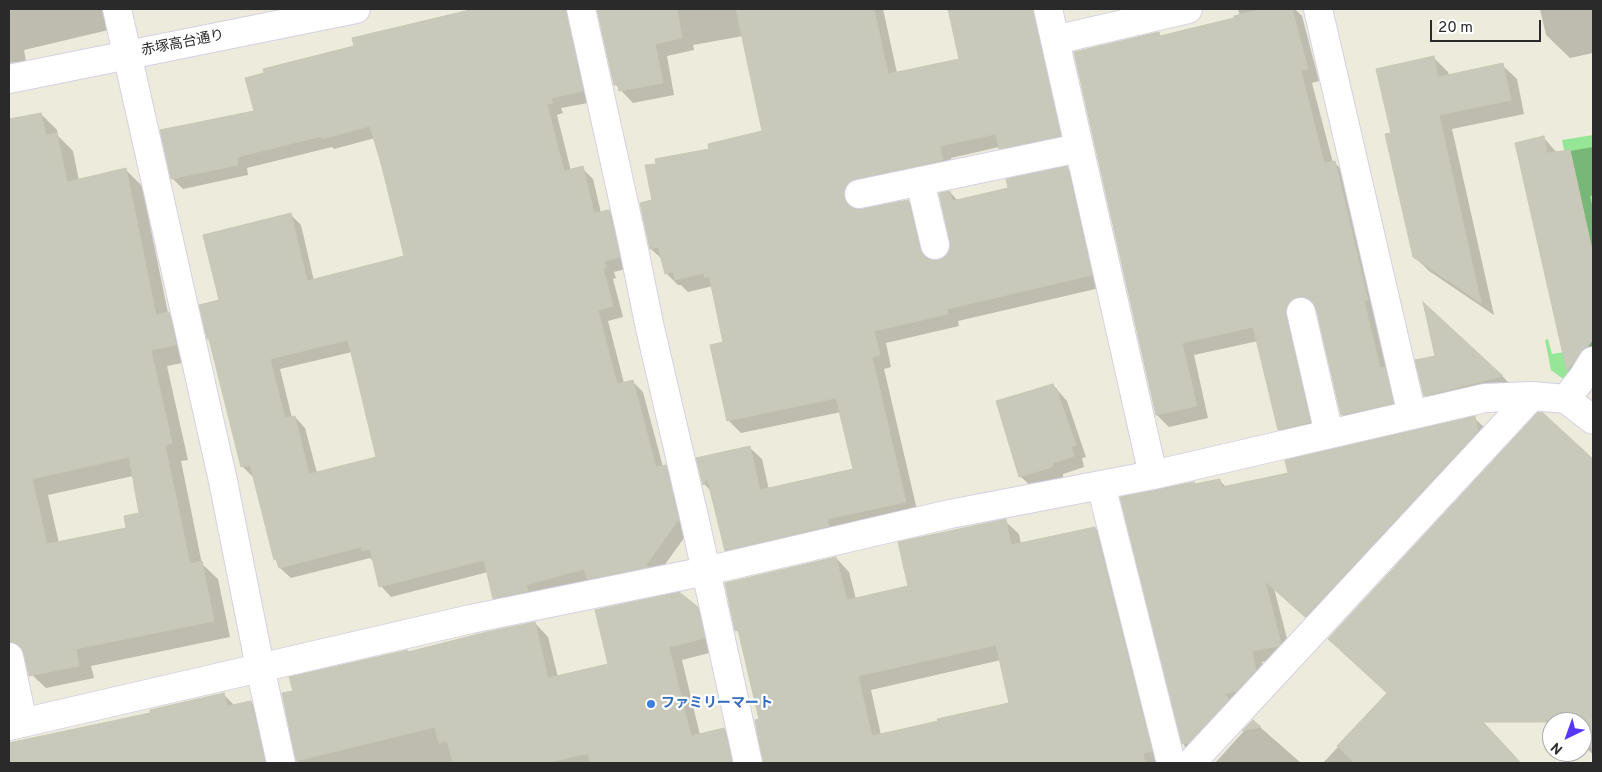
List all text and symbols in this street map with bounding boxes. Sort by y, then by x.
scale bar [1432,10,1543,42]
text: 20 m [1438,19,1473,38]
street label: 赤塚高台通り [140,28,226,60]
place label: ファミリーマート [661,696,773,712]
marker: ファミリーマート [645,698,657,710]
north arrow [1542,712,1592,762]
text: N [1548,738,1567,757]

